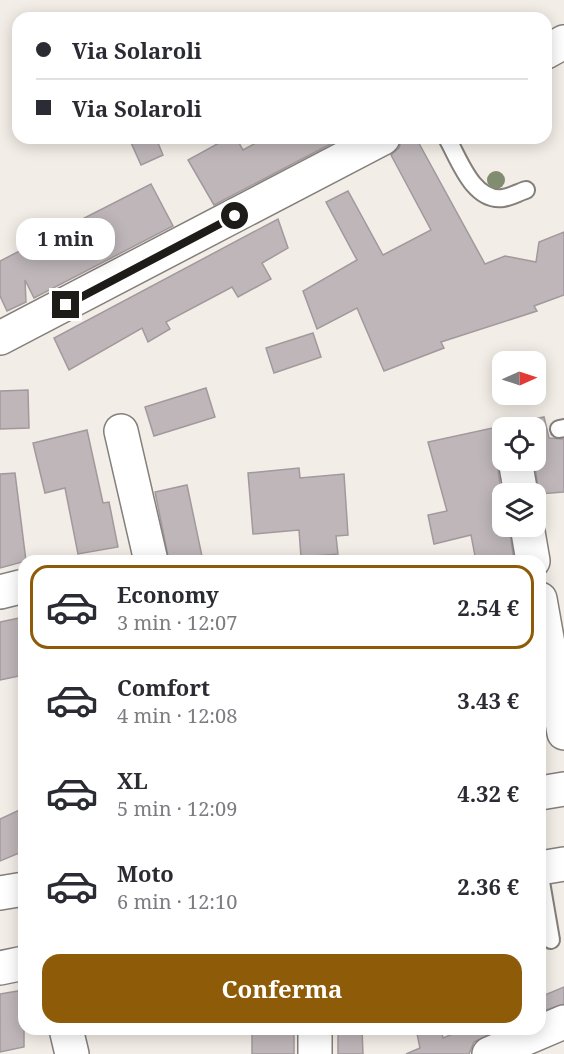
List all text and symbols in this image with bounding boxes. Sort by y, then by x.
text: Via Solaroli [72,35,202,65]
text: Via Solaroli [72,93,202,123]
route start [221,202,248,229]
callout: 1 min [16,218,116,260]
text: 1 min [37,225,94,252]
route end [52,291,79,318]
north arrow [492,351,546,405]
map controls [492,351,546,537]
button: locate [492,417,546,471]
button: layers [492,483,546,537]
text: Economy [117,579,219,609]
icon: car [45,580,99,634]
text: 2.54 € [457,592,519,622]
text: 3 min · 12:07 [117,609,237,636]
text: Comfort [117,672,210,702]
icon: car [45,673,99,727]
text: 3.43 € [457,685,519,715]
text: 4 min · 12:08 [117,702,237,729]
text: XL [117,765,148,795]
icon: car [45,766,99,820]
text: 4.32 € [457,778,519,808]
text: 5 min · 12:09 [117,795,237,822]
text: Moto [117,858,174,888]
icon: car [45,859,99,913]
text: 2.36 € [457,871,519,901]
text: 6 min · 12:10 [117,888,237,915]
button: Conferma [42,954,522,1023]

